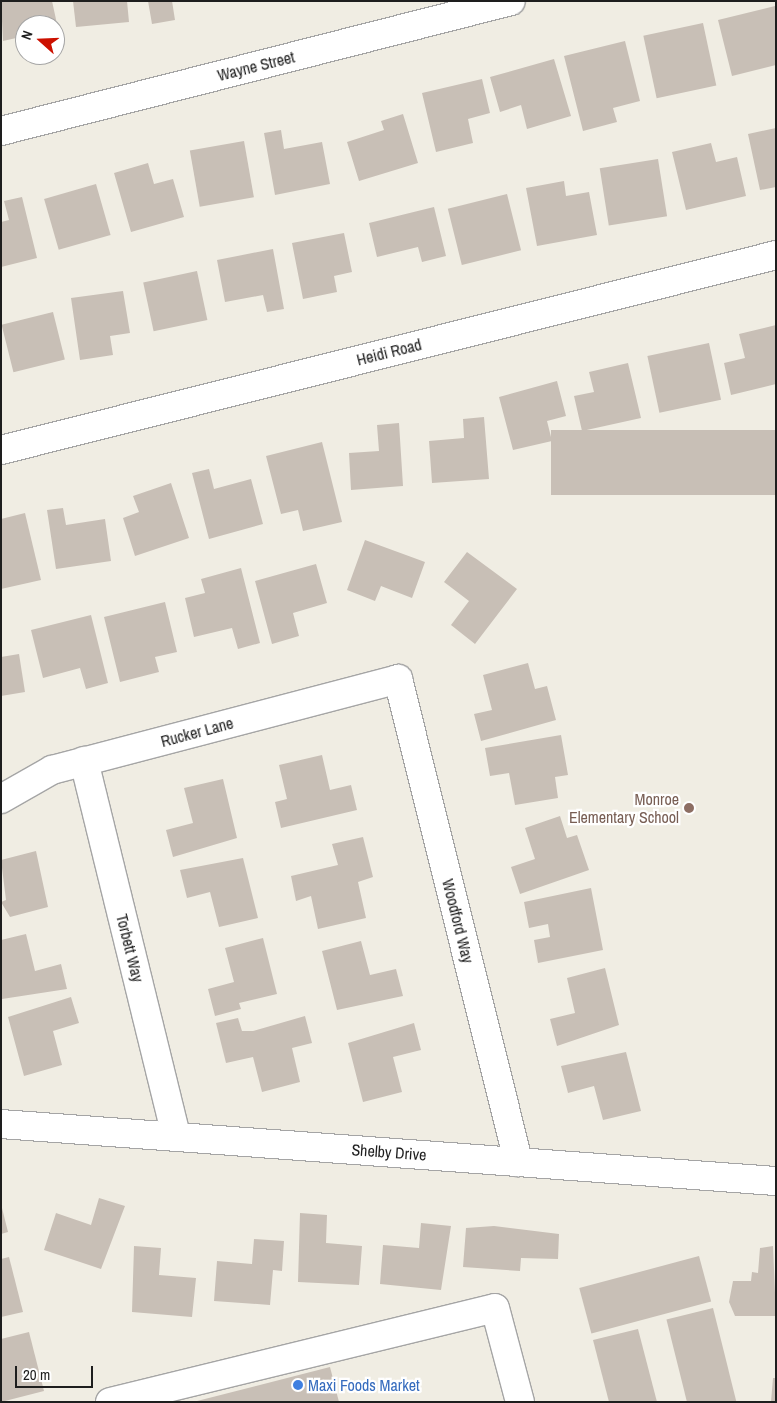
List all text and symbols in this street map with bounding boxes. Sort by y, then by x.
north arrow [15,15,65,65]
text: N [17,28,37,42]
street label: Wayne Street [215,47,297,85]
street label: Heidi Road [354,335,424,369]
street label: Rucker Lane [159,713,235,751]
place label: Monroe Elementary School [569,789,679,827]
marker: Monroe Elementary School [683,802,695,814]
street label: Woodford Way [438,877,478,965]
street label: Torbett Way [112,912,148,984]
street label: Shelby Drive [351,1140,427,1164]
scale bar [18,1356,95,1388]
text: 20 m [23,1364,50,1385]
place label: Maxi Foods Market [308,1375,420,1395]
marker: Maxi Foods Market [292,1379,304,1391]

